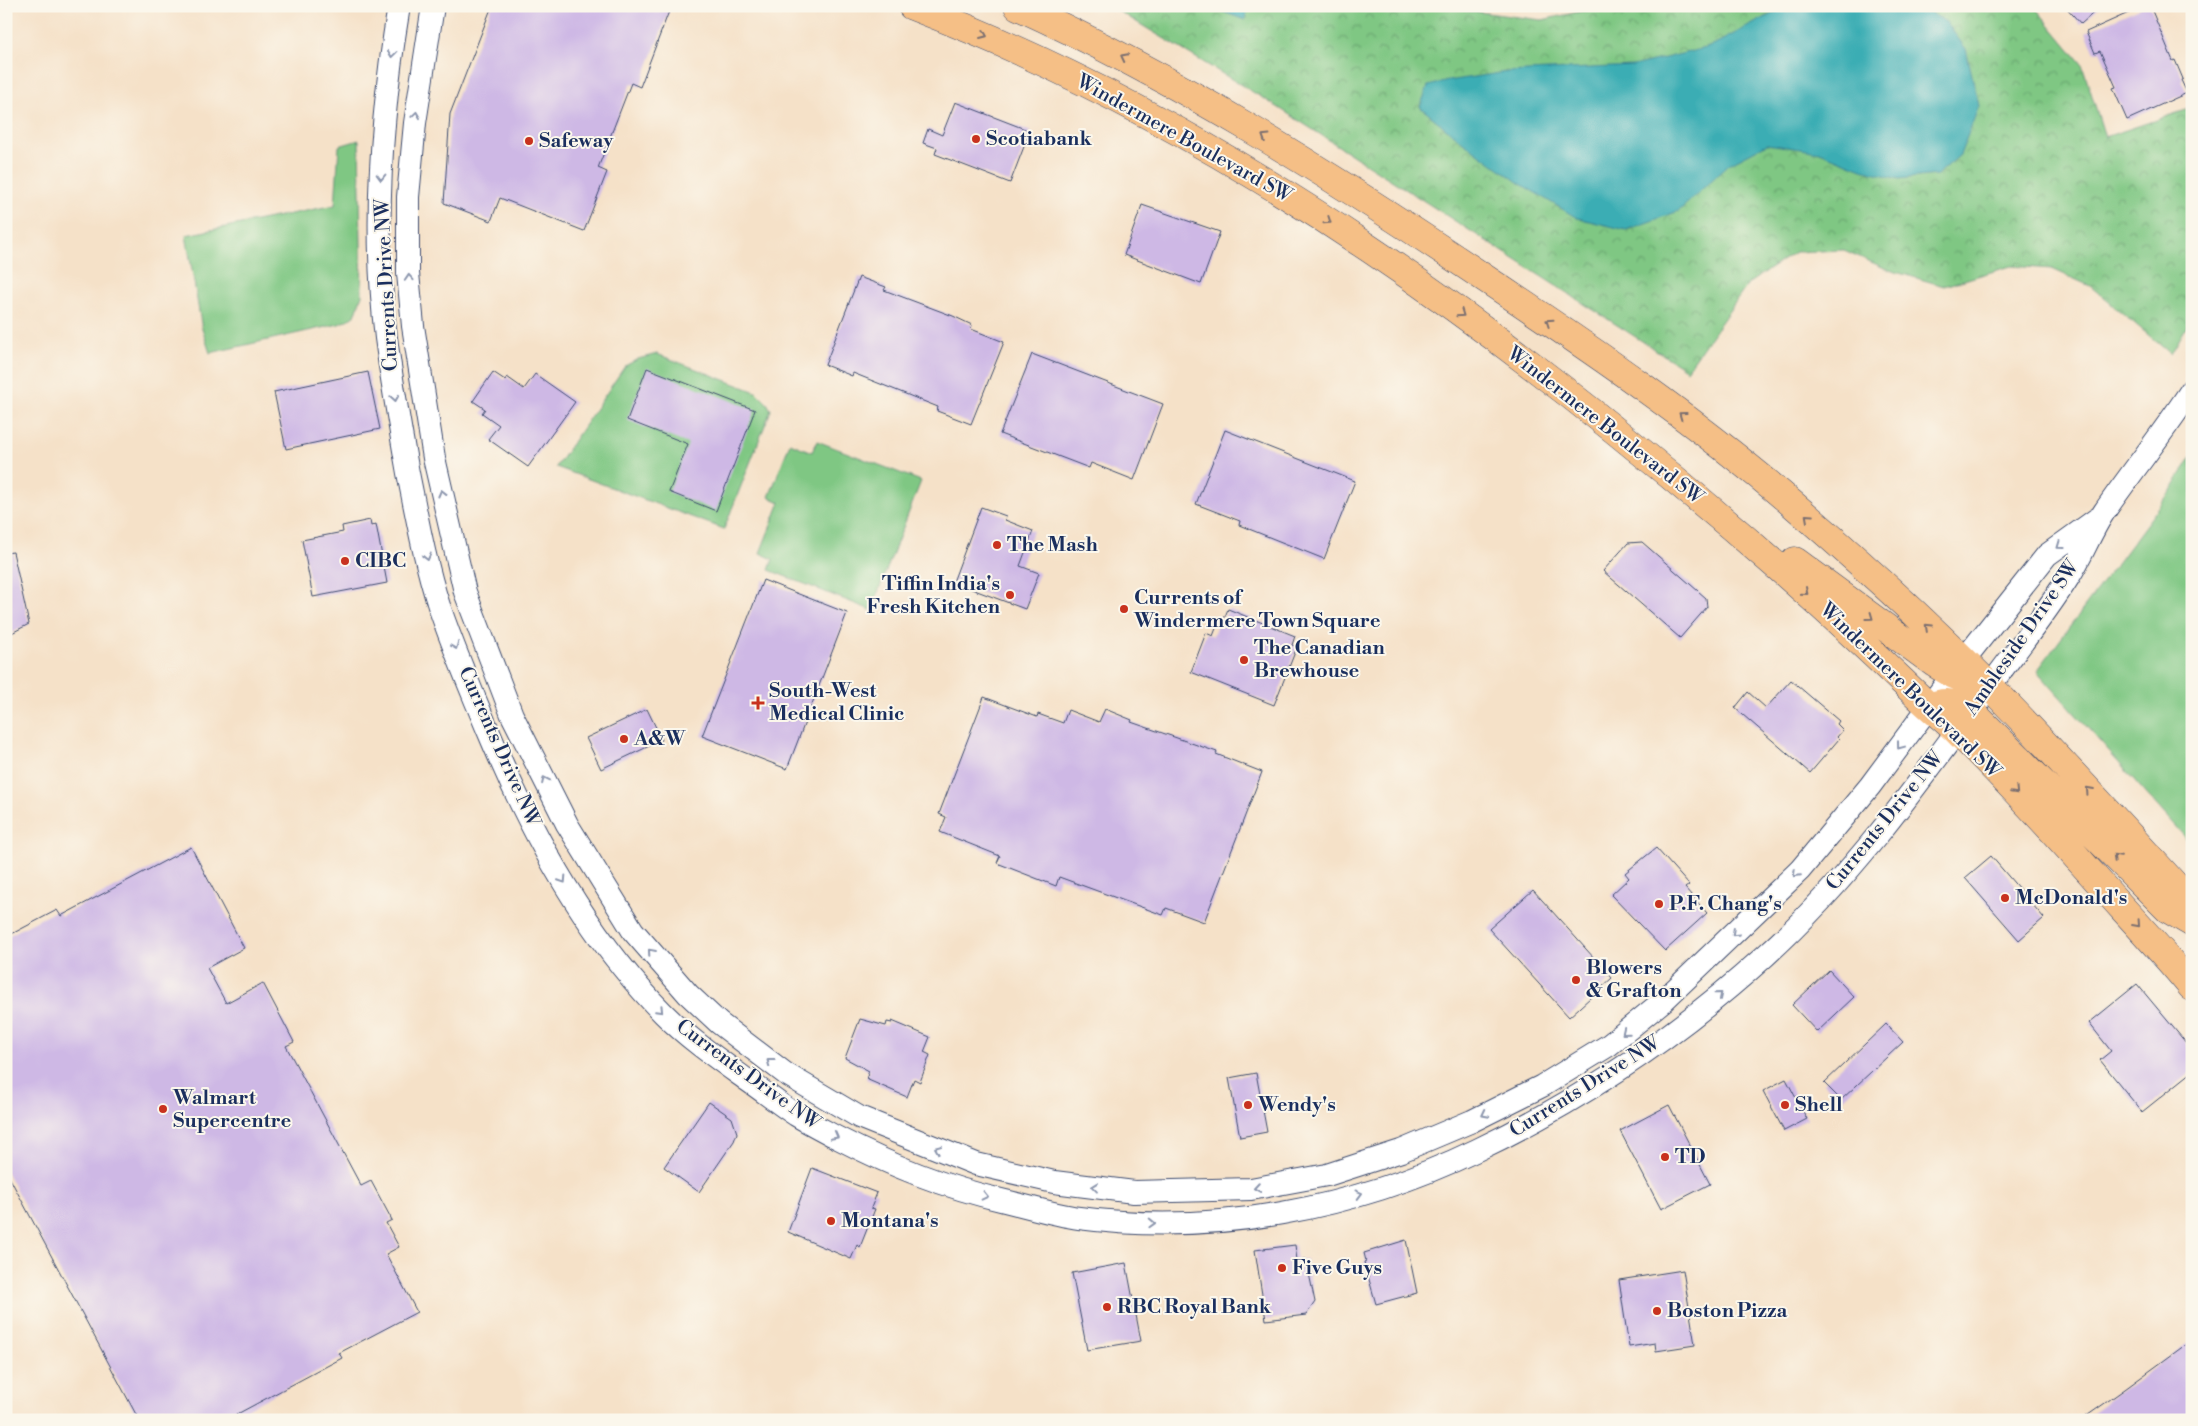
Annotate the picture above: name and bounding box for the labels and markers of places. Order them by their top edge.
place label: Scotiabank [986,127,1092,152]
place label: Safeway [539,129,614,154]
marker: Scotiabank [970,133,982,145]
marker: Safeway [523,135,535,147]
place label: The Mash [1007,533,1098,558]
marker: The Mash [991,539,1003,551]
place label: CIBC [355,549,406,574]
marker: CIBC [339,555,351,567]
place label: Tiffin India's Fresh Kitchen [867,572,1001,620]
place label: Currents of Windermere Town Square [1133,586,1381,634]
marker: Tiffin India's Fresh Kitchen [1004,589,1016,601]
marker: Currents of Windermere Town Square [1118,603,1130,615]
place label: The Canadian Brewhouse [1254,636,1385,684]
marker: The Canadian Brewhouse [1238,654,1250,666]
place label: South-West Medical Clinic [769,679,905,727]
marker: South-West Medical Clinic [751,696,765,710]
place label: A&W [633,727,686,752]
marker: A&W [618,733,630,745]
place label: McDonald's [2015,886,2127,911]
place label: P.F. Chang's [1669,892,1782,917]
marker: McDonald's [1999,892,2011,904]
marker: P.F. Chang's [1653,898,1665,910]
place label: Blowers & Grafton [1586,956,1682,1004]
marker: Blowers & Grafton [1570,974,1582,986]
place label: Walmart Supercentre [172,1086,291,1134]
place label: Wendy's [1257,1093,1336,1118]
place label: Shell [1795,1093,1843,1118]
marker: Wendy's [1242,1099,1254,1111]
marker: Shell [1779,1099,1791,1111]
marker: Walmart Supercentre [157,1103,169,1115]
place label: TD [1675,1145,1705,1170]
marker: TD [1659,1151,1671,1163]
place label: Montana's [841,1209,939,1234]
marker: Montana's [825,1215,837,1227]
place label: Five Guys [1292,1256,1382,1281]
marker: Five Guys [1276,1262,1288,1274]
place label: RBC Royal Bank [1117,1295,1272,1320]
place label: Boston Pizza [1667,1299,1788,1324]
marker: RBC Royal Bank [1101,1301,1113,1313]
marker: Boston Pizza [1651,1305,1663,1317]

